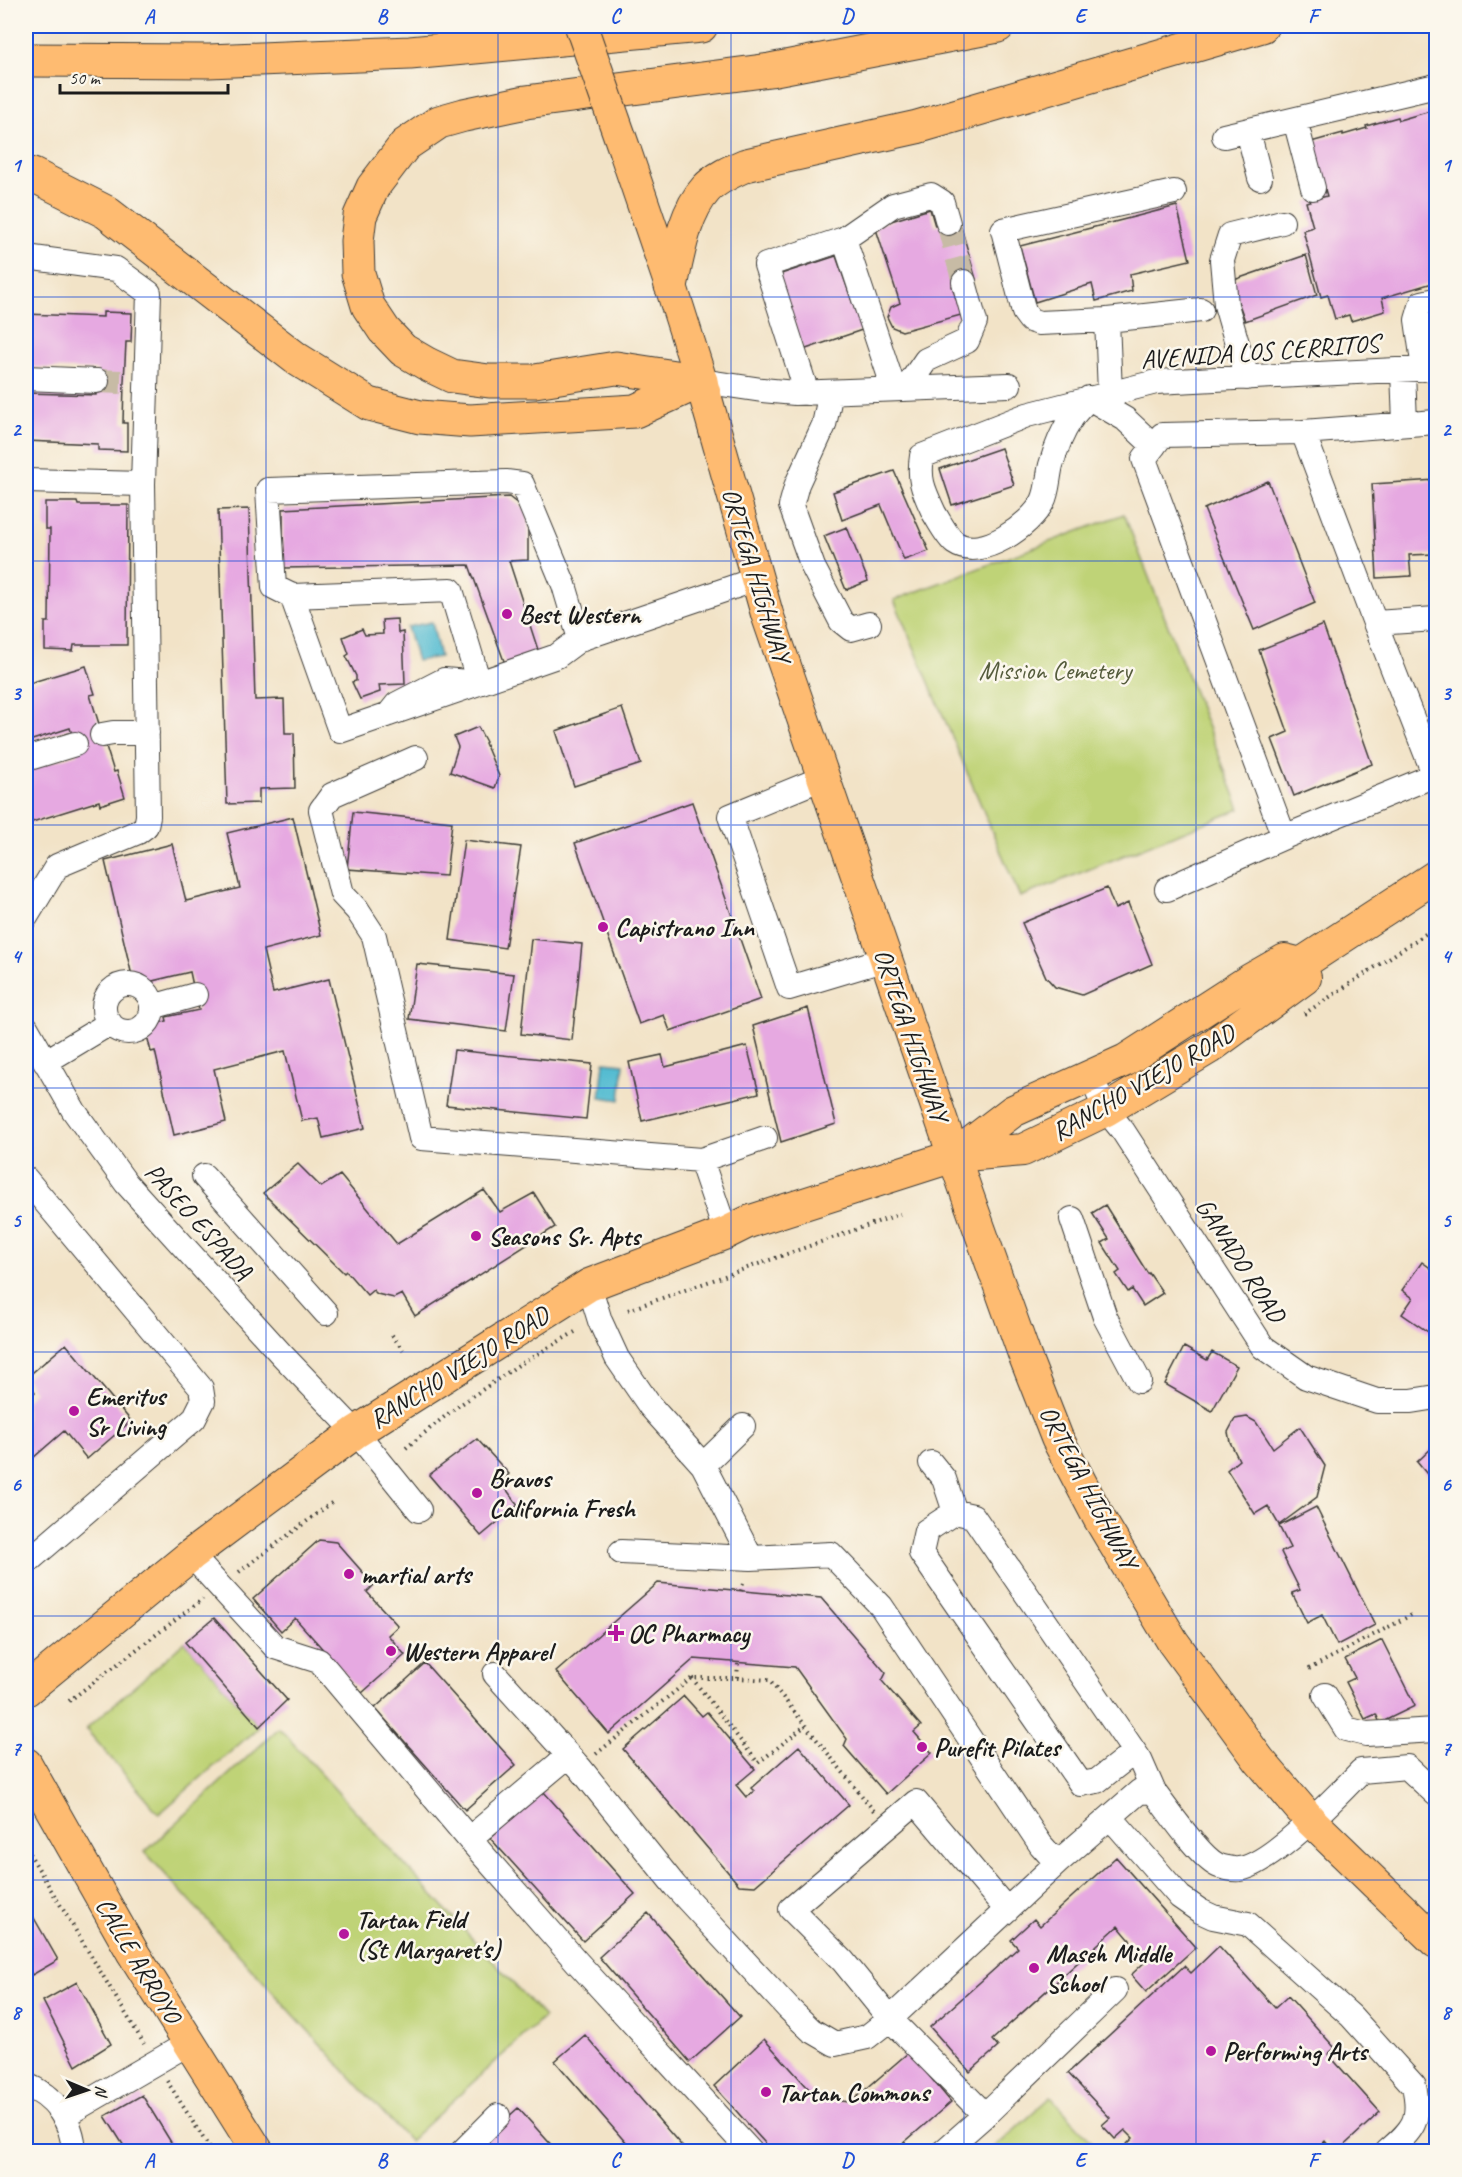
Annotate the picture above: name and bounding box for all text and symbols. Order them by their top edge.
text: A [144,4,156,29]
text: B [377,4,389,29]
text: C [610,4,622,29]
text: D [841,4,855,29]
text: E [1075,4,1089,29]
text: F [1308,4,1322,29]
scale bar [60,57,228,95]
text: 50 m [69,67,102,89]
text: 1 [12,153,23,178]
text: 1 [1442,153,1453,178]
street label: AVENIDA LOS CERRITOS [1140,326,1386,376]
text: 2 [12,417,23,442]
text: 2 [1442,417,1453,442]
street label: ORTEGA HIGHWAY [714,484,800,670]
place label: Best Western [519,598,642,631]
marker: Best Western [500,607,514,621]
park label: Mission Cemetery [979,654,1133,687]
text: 3 [12,681,23,706]
text: 3 [1442,681,1453,706]
place label: Capistrano Inn [615,911,755,944]
marker: Capistrano Inn [596,920,610,934]
text: 4 [12,944,24,969]
street label: ORTEGA HIGHWAY [867,944,958,1130]
text: 4 [1442,944,1454,969]
street label: RANCHO VIEJO ROAD [1046,1016,1242,1148]
street label: PASEO ESPADA [138,1156,260,1287]
street label: GANADO ROAD [1188,1192,1294,1330]
text: 5 [12,1208,23,1233]
text: 5 [1442,1208,1453,1233]
place label: Seasons Sr. Apts [488,1220,643,1253]
marker: Seasons Sr. Apts [469,1229,483,1243]
street label: RANCHO VIEJO ROAD [363,1298,557,1436]
place label: Emeritus Sr Living [86,1380,168,1443]
street label: ORTEGA HIGHWAY [1032,1400,1147,1578]
marker: Emeritus Sr Living [67,1404,81,1418]
place label: Bravos California Fresh [489,1462,637,1525]
text: 6 [11,1472,22,1497]
text: 6 [1441,1472,1452,1497]
marker: Bravos California Fresh [470,1486,484,1500]
place label: martial arts [361,1558,474,1591]
marker: martial arts [342,1567,356,1581]
place label: OC Pharmacy [628,1617,751,1650]
marker: OC Pharmacy [609,1626,623,1640]
place label: Western Apparel [403,1635,556,1668]
marker: Western Apparel [384,1644,398,1658]
place label: Purefit Pilates [934,1731,1063,1764]
text: 7 [12,1736,23,1761]
text: 7 [1442,1736,1453,1761]
marker: Purefit Pilates [915,1740,929,1754]
street label: CALLE ARROYO [88,1891,191,2032]
place label: Tartan Field (St Margaret's) [356,1903,503,1966]
marker: Tartan Field (St Margaret's) [337,1927,351,1941]
place label: Maseh Middle School [1046,1937,1173,2000]
marker: Maseh Middle School [1027,1961,1041,1975]
text: 8 [12,2000,24,2025]
text: 8 [1442,2000,1454,2025]
place label: Performing Arts [1223,2035,1370,2068]
marker: Performing Arts [1204,2044,1218,2058]
north arrow [57,2060,117,2120]
place label: Tartan Commons [778,2076,932,2109]
text: N [91,2085,111,2099]
marker: Tartan Commons [759,2085,773,2099]
text: A [144,2148,156,2173]
text: B [377,2148,389,2173]
text: C [610,2148,622,2173]
text: D [841,2148,855,2173]
text: E [1075,2148,1089,2173]
text: F [1308,2148,1322,2173]

